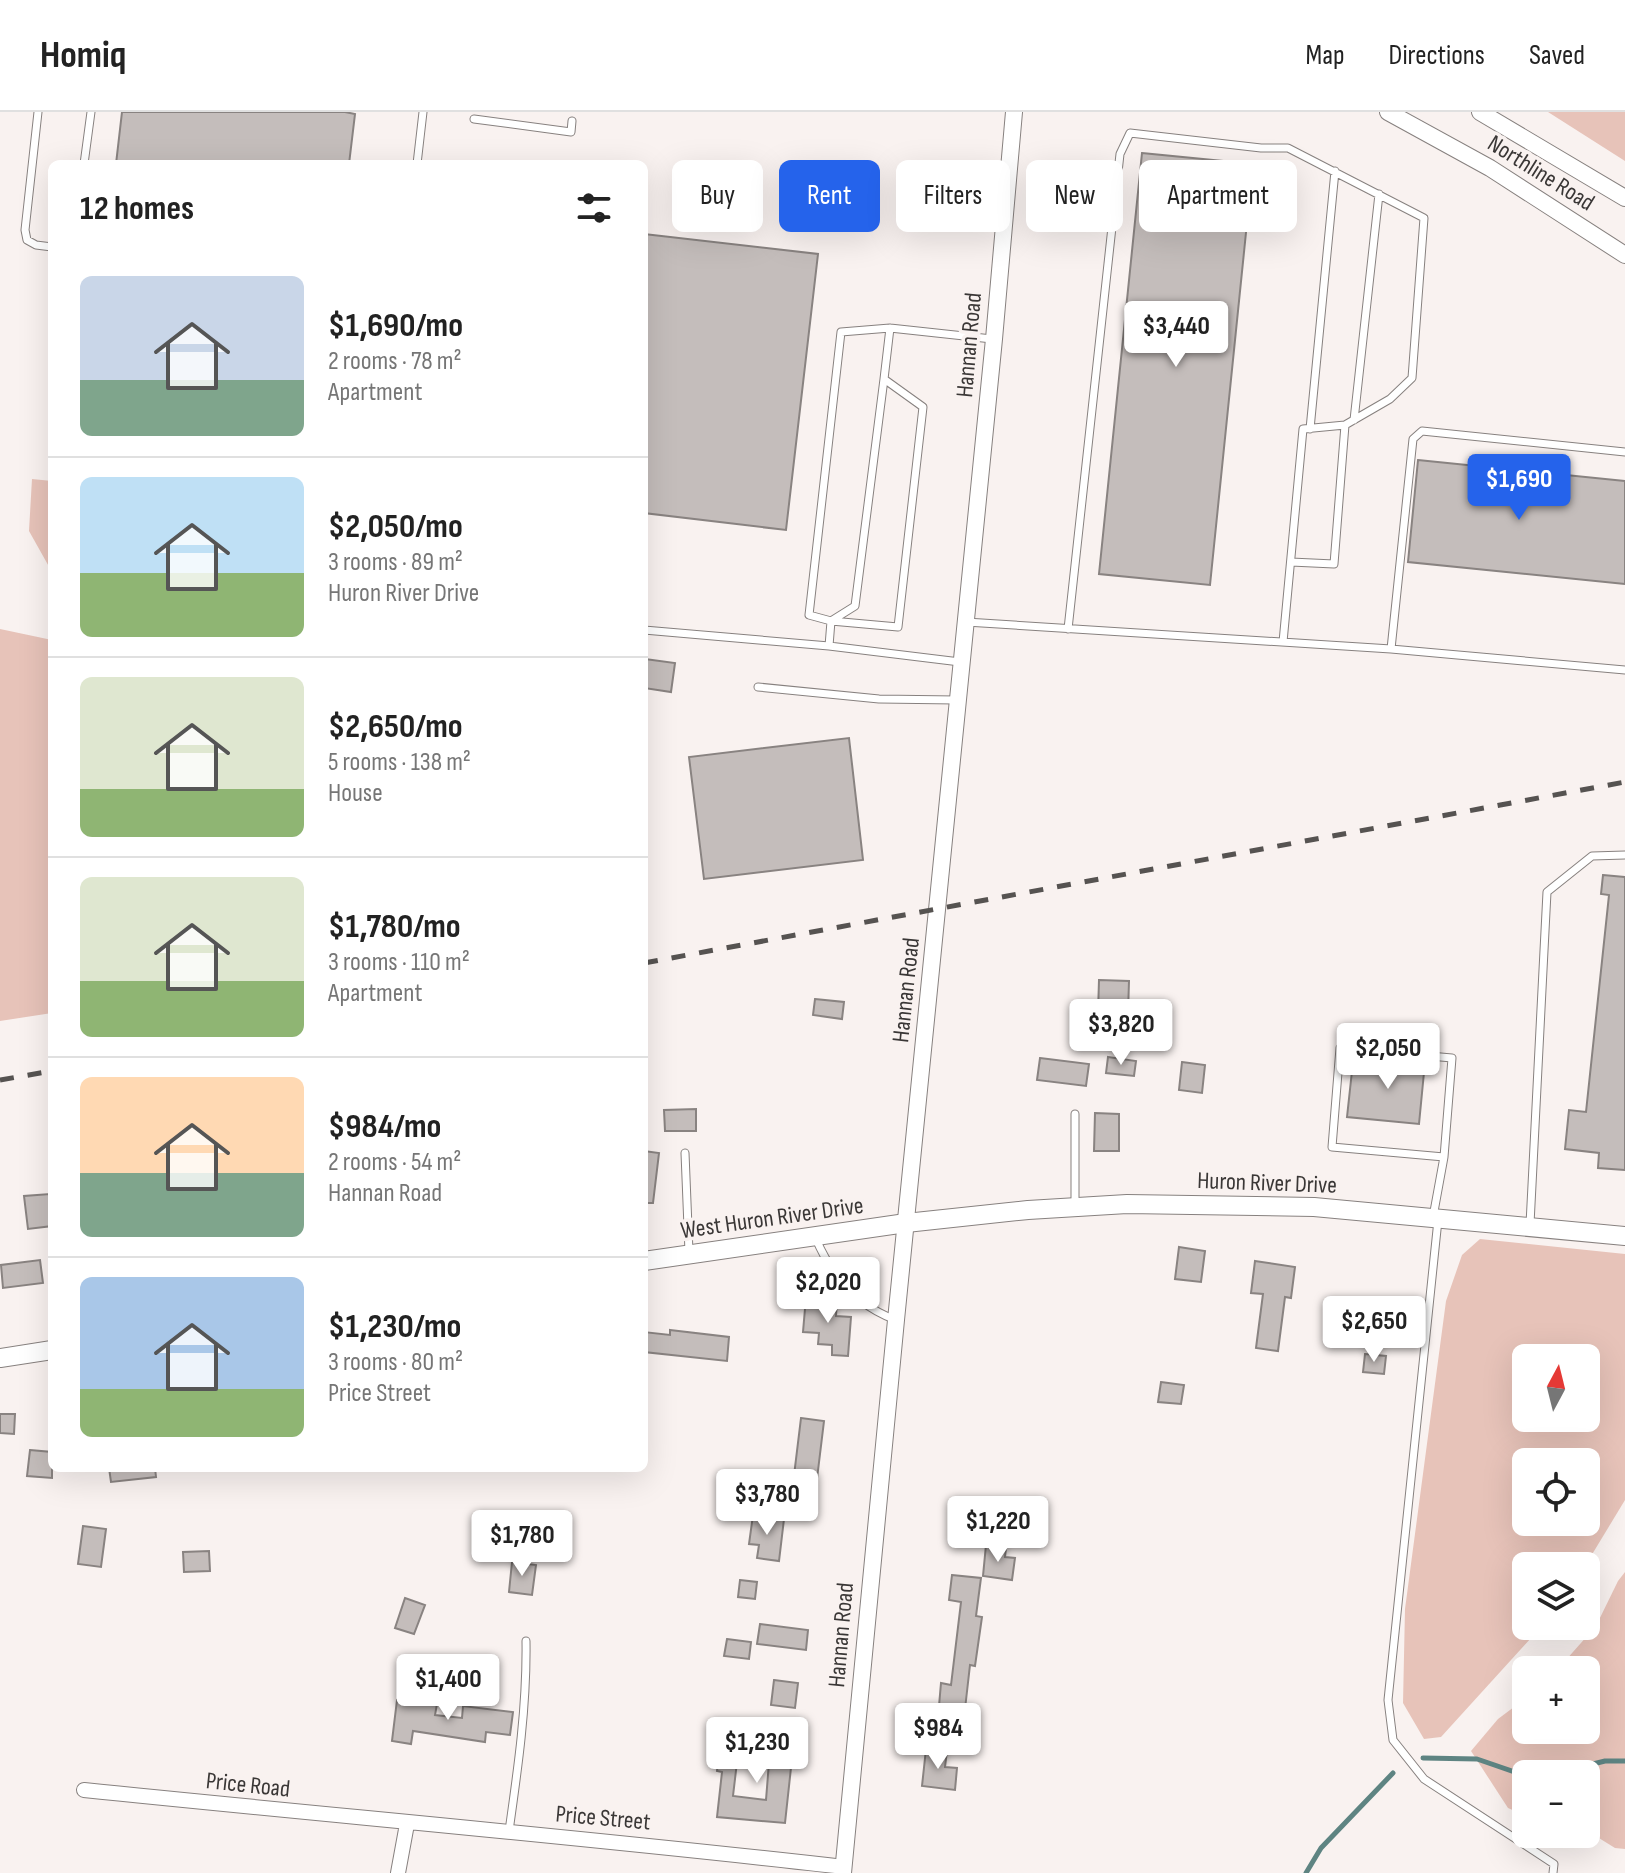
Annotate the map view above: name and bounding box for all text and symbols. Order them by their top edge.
text: Homiq [40,33,126,78]
text: Map [1306,39,1345,72]
text: Directions [1389,39,1485,72]
text: Saved [1529,39,1585,72]
street label: Northline Road [1482,129,1600,217]
chip: Buy [672,160,763,232]
chip: Rent [779,160,880,232]
chip: Filters [896,160,1010,232]
chip: New [1026,160,1123,232]
chip: Apartment [1139,160,1297,232]
icon: filters [572,186,616,230]
text: 12 homes [80,188,194,229]
street label: Hannan Road [950,291,988,399]
pin: $3,440 [1111,301,1241,369]
text: $1,690/mo [328,305,463,346]
icon: home [144,308,240,404]
text: $3,440 [1142,311,1210,342]
text: 2 rooms · 78 m² [328,346,462,377]
text: Apartment [328,377,422,408]
pin: $1,690 [1454,454,1584,522]
text: $1,690 [1486,464,1552,495]
text: $2,050/mo [328,506,463,547]
icon: home [144,509,240,605]
text: 3 rooms · 89 m² [328,547,463,578]
text: Huron River Drive [328,578,479,609]
text: $2,650/mo [328,706,463,747]
icon: home [144,709,240,805]
text: 5 rooms · 138 m² [328,747,471,778]
text: House [328,778,383,809]
text: $1,780/mo [328,906,461,947]
icon: home [144,909,240,1005]
street label: Hannan Road [886,936,926,1044]
text: 3 rooms · 110 m² [328,947,470,978]
text: Apartment [328,978,422,1009]
pin: $3,820 [1056,999,1186,1067]
text: $3,820 [1087,1009,1155,1040]
pin: $2,050 [1323,1023,1453,1091]
text: $2,050 [1355,1033,1421,1064]
text: $984/mo [328,1106,441,1147]
icon: home [144,1109,240,1205]
text: 2 rooms · 54 m² [328,1147,461,1178]
street label: Huron River Drive [1197,1166,1337,1200]
text: Hannan Road [328,1178,442,1209]
street label: West Huron River Drive [679,1191,865,1245]
pin: $2,020 [763,1257,893,1325]
text: $2,020 [795,1267,861,1298]
pin: $2,650 [1309,1296,1439,1364]
text: $1,230/mo [328,1306,461,1347]
text: $2,650 [1341,1306,1407,1337]
icon: home [144,1309,240,1405]
north arrow [1512,1344,1600,1432]
map controls [1512,1344,1600,1848]
text: 3 rooms · 80 m² [328,1347,463,1378]
text: Price Street [328,1378,431,1409]
button: locate [1512,1448,1600,1536]
pin: $3,780 [702,1469,832,1537]
text: $3,780 [734,1479,800,1510]
pin: $1,220 [933,1496,1063,1564]
text: $1,220 [965,1506,1031,1537]
pin: $1,780 [457,1510,587,1578]
text: $1,780 [489,1520,555,1551]
button: layers [1512,1552,1600,1640]
street label: Hannan Road [822,1581,860,1689]
pin: $1,400 [383,1654,513,1722]
button: + [1512,1656,1600,1744]
text: $1,400 [414,1664,482,1695]
pin: $984 [891,1703,985,1771]
text: $984 [913,1713,963,1744]
pin: $1,230 [692,1717,822,1785]
text: $1,230 [724,1727,790,1758]
button: − [1512,1760,1600,1848]
street label: Price Road [204,1766,292,1804]
street label: Price Street [554,1799,652,1837]

